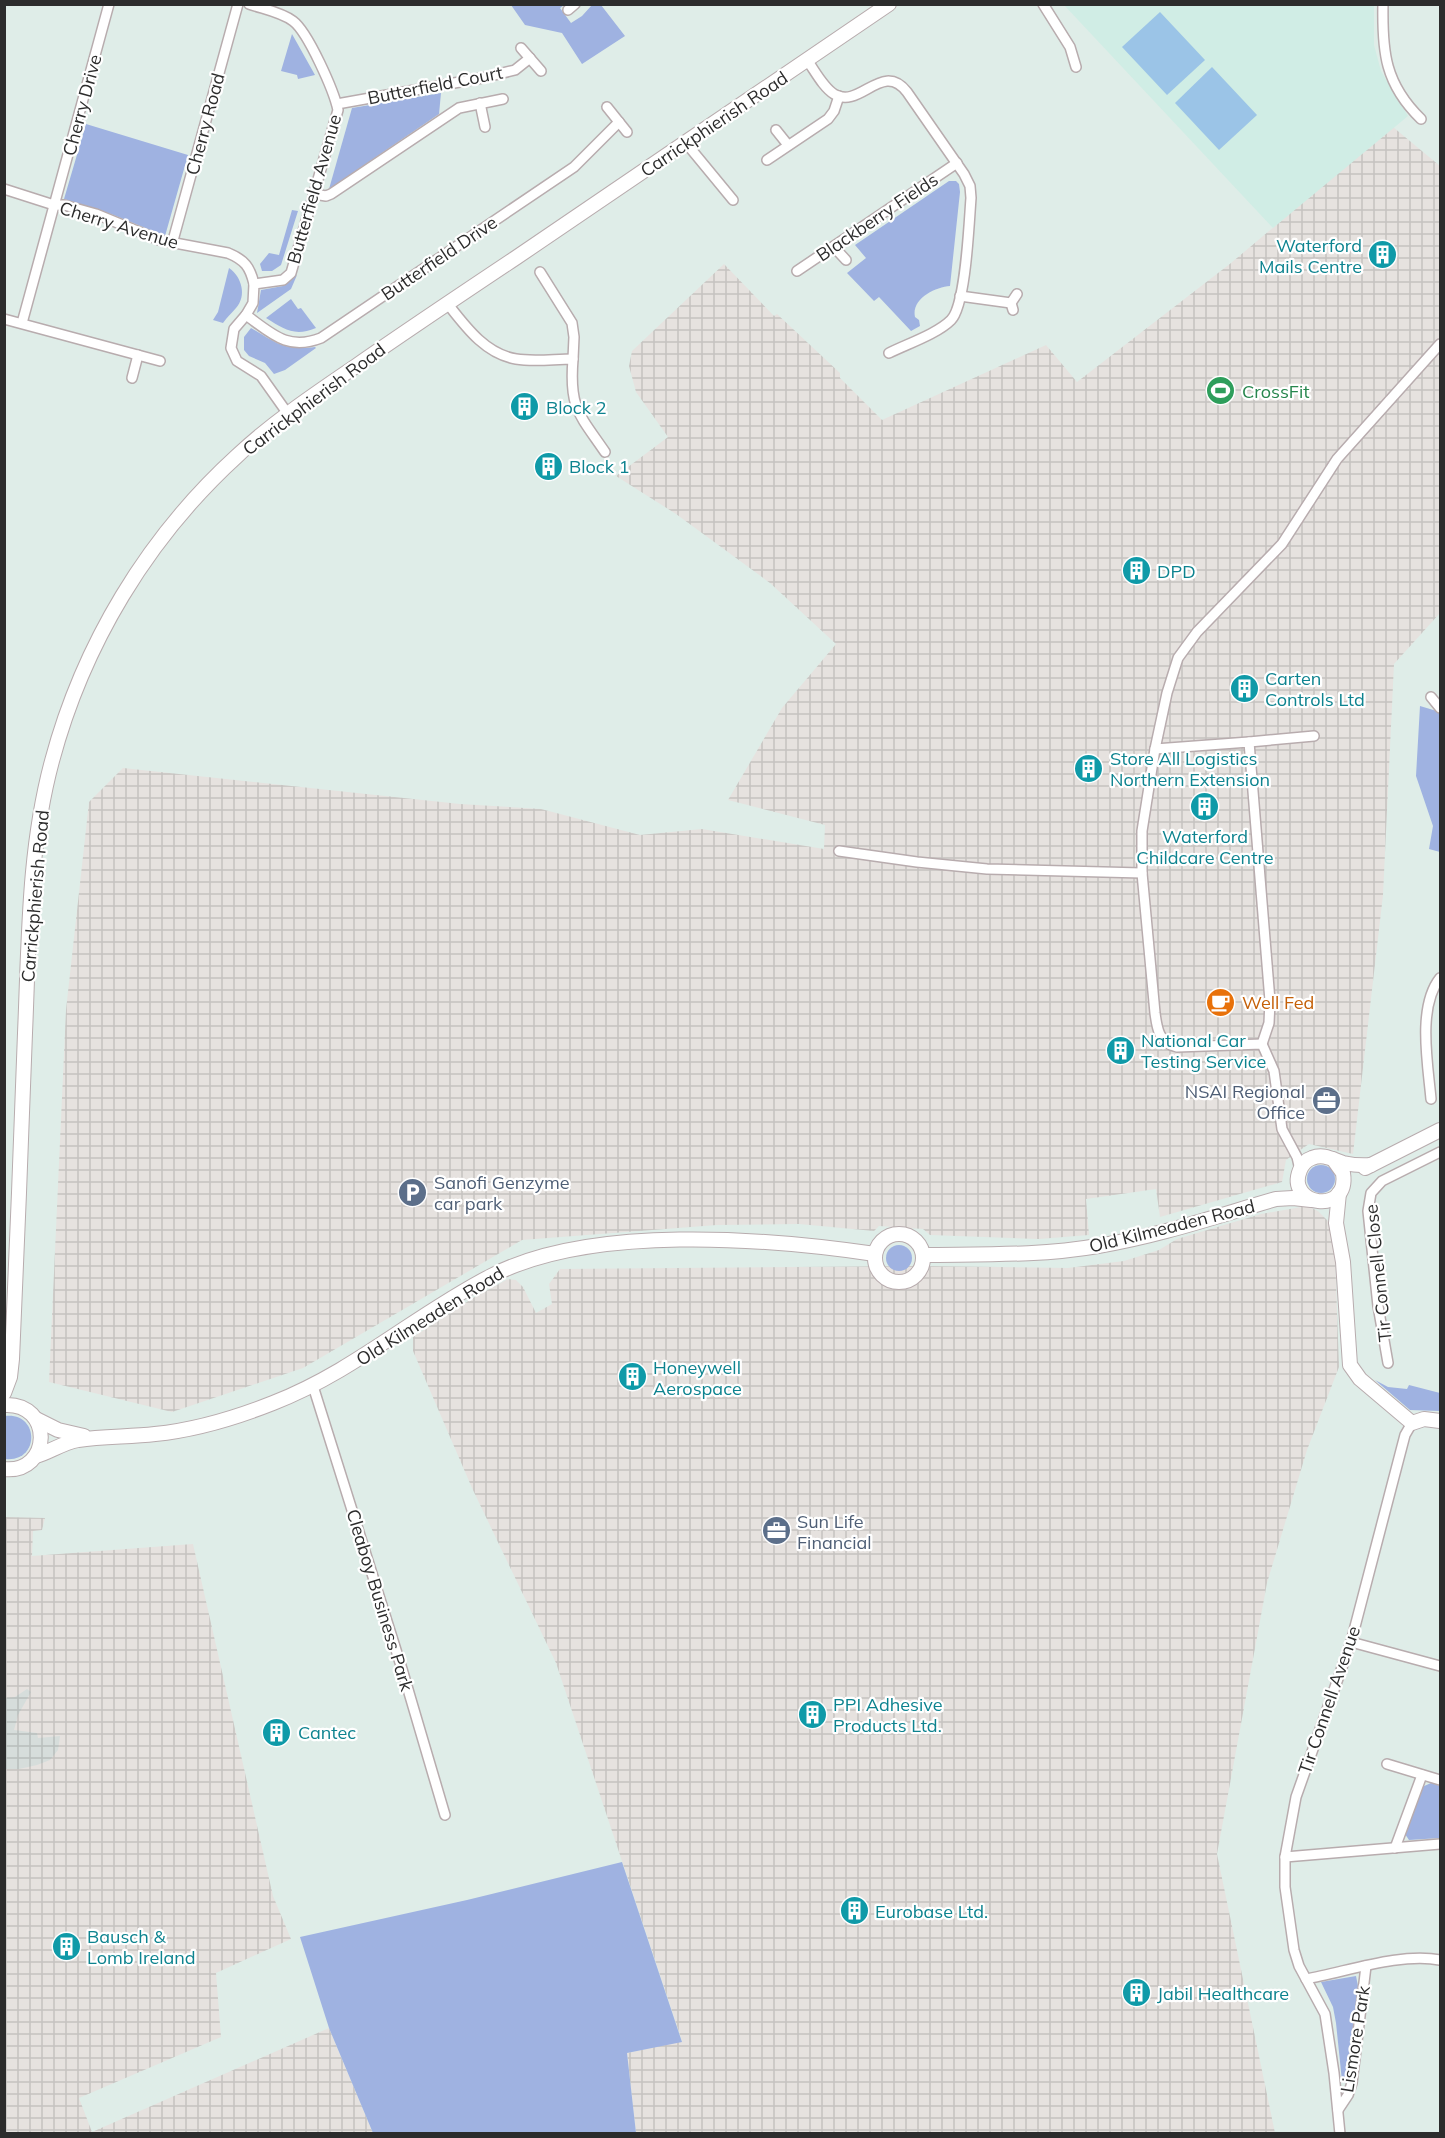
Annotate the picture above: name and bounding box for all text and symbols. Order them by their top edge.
street label: Cherry Drive [57,52,107,158]
street label: Butterfield Court [365,61,505,109]
street label: Carrickphierish Road [636,66,792,182]
street label: Cherry Road [180,70,230,178]
street label: Butterfield Avenue [282,112,346,266]
street label: Blackberry Fields [812,168,942,266]
street label: Cherry Avenue [57,196,181,254]
street label: Butterfield Drive [377,211,501,305]
place label: Waterford Mails Centre [1259,234,1362,278]
building icon: Waterford Mails Centre [1367,239,1399,271]
street label: Carrickphierish Road [238,338,390,460]
sports icon: CrossFit [1205,375,1237,407]
place label: CrossFit [1242,380,1310,403]
building icon: Block 2 [509,391,541,423]
place label: Block 2 [546,396,606,419]
building icon: Block 1 [532,450,564,482]
place label: Block 1 [569,455,629,478]
building icon: DPD [1120,555,1152,587]
place label: DPD [1157,560,1196,583]
place label: Carten Controls Ltd [1265,667,1365,711]
building icon: Carten Controls Ltd [1228,672,1260,704]
place label: Store All Logistics Northern Extension [1110,747,1270,791]
building icon: Store All Logistics Northern Extension [1073,752,1105,784]
building icon: Waterford Childcare Centre [1189,791,1221,823]
street label: Carrickphierish Road [16,809,54,983]
place label: Waterford Childcare Centre [1136,825,1274,869]
cafe icon: Well Fed [1205,986,1237,1018]
place label: Well Fed [1242,991,1314,1014]
place label: National Car Testing Service [1141,1029,1266,1073]
building icon: National Car Testing Service [1104,1034,1136,1066]
place label: NSAI Regional Office [1185,1080,1305,1124]
office icon: NSAI Regional Office [1310,1085,1342,1117]
place label: Sanofi Genzyme car park [434,1171,570,1215]
parking icon: Sanofi Genzyme car park [397,1176,429,1208]
street label: Old Kilmeaden Road [1087,1194,1257,1258]
street label: Tir Connell Close [1359,1203,1397,1343]
street label: Old Kilmeaden Road [352,1261,508,1371]
place label: Honeywell Aerospace [653,1356,742,1400]
building icon: Honeywell Aerospace [616,1361,648,1393]
street label: Cleaboy Business Park [341,1506,419,1694]
place label: Sun Life Financial [797,1510,872,1554]
office icon: Sun Life Financial [760,1515,792,1547]
street label: Tir Connell Avenue [1293,1623,1365,1777]
place label: PPI Adhesive Products Ltd. [833,1693,943,1737]
building icon: PPI Adhesive Products Ltd. [796,1698,828,1730]
building icon: Cantec [261,1716,293,1748]
place label: Cantec [298,1721,356,1744]
building icon: Eurobase Ltd. [838,1895,870,1927]
place label: Eurobase Ltd. [875,1900,988,1923]
place label: Bausch & Lomb Ireland [87,1925,196,1969]
building icon: Bausch & Lomb Ireland [50,1930,82,1962]
building icon: Jabil Healthcare [1120,1977,1152,2009]
place label: Jabil Healthcare [1157,1982,1289,2005]
street label: Lismore Park [1335,1983,1375,2094]

